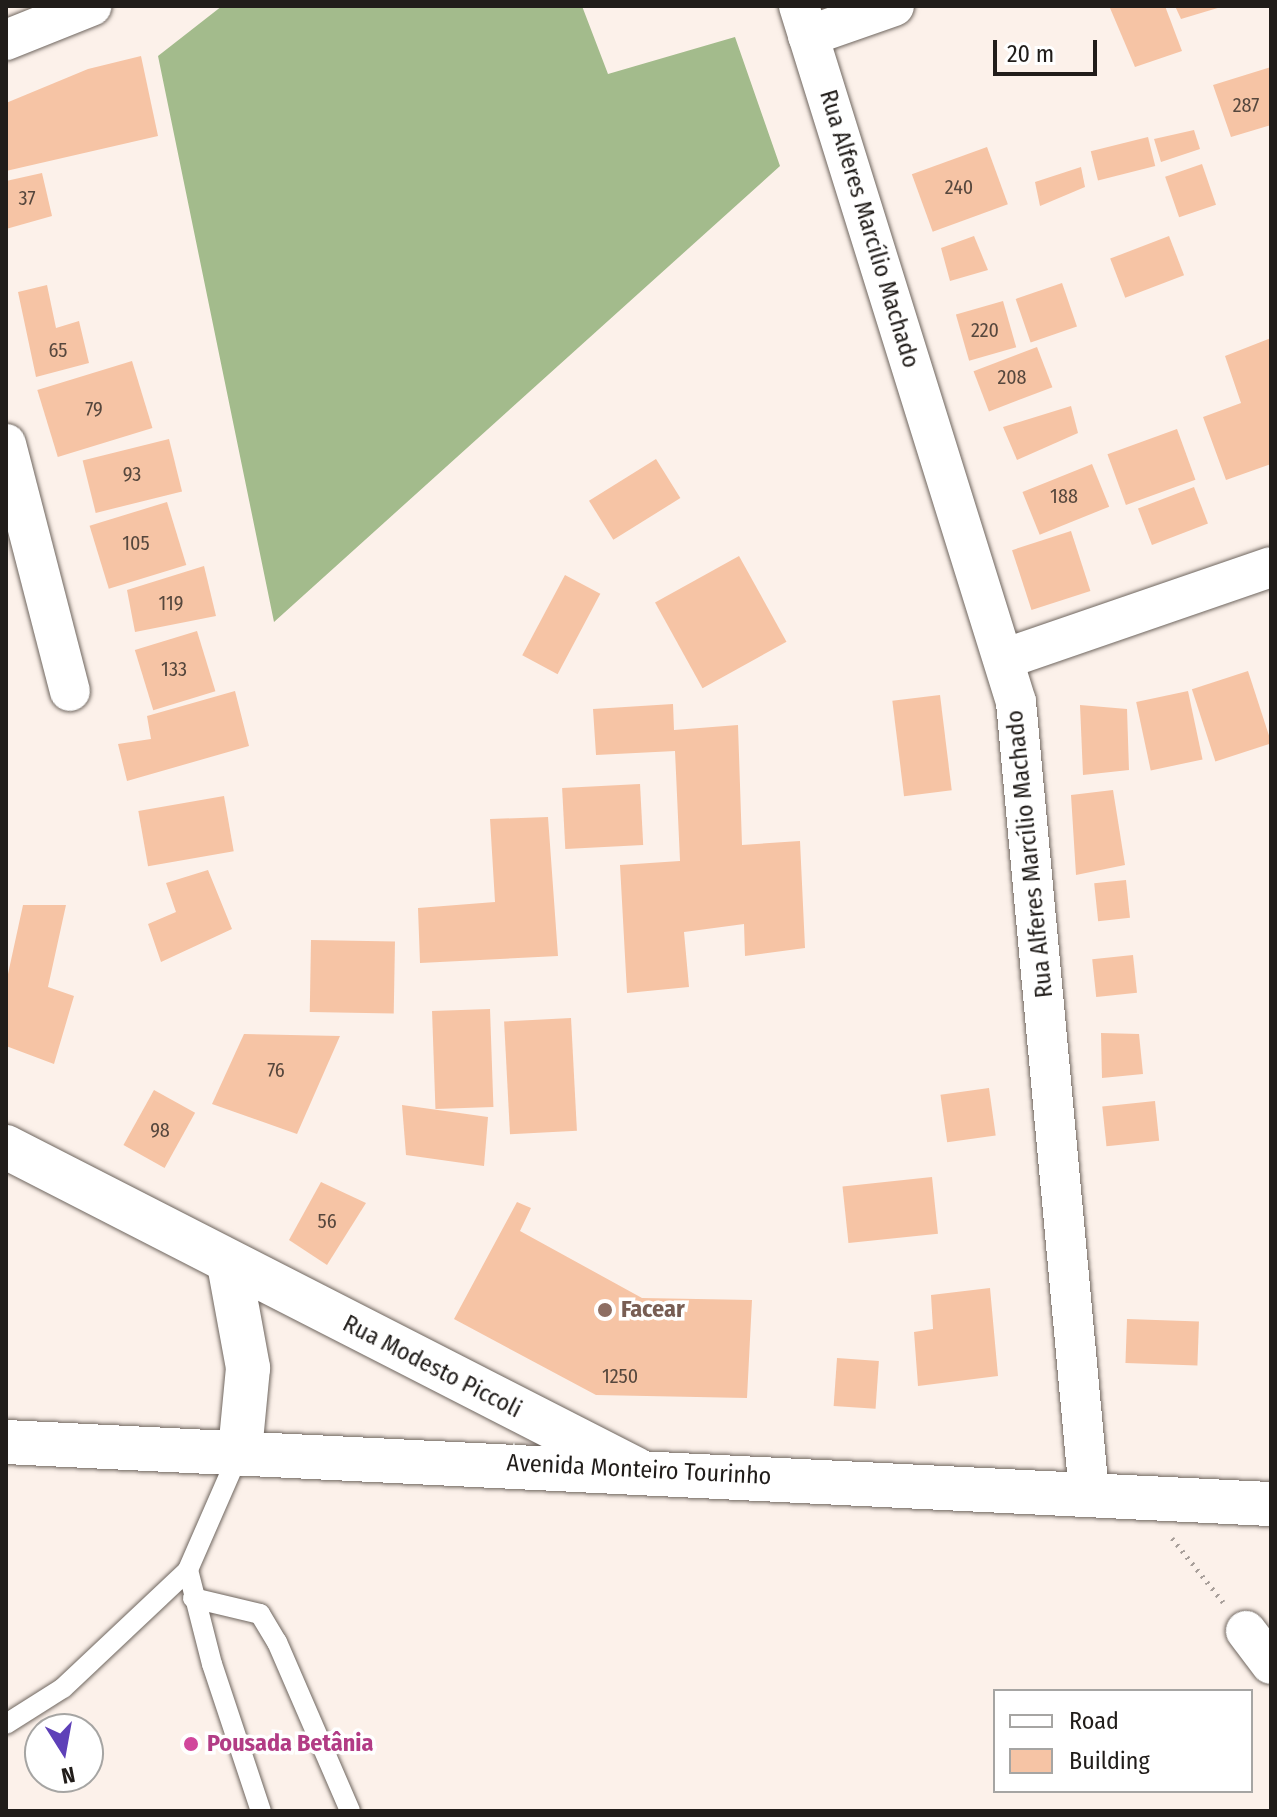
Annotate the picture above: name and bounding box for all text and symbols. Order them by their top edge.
scale bar [997,24,1101,74]
text: 20 m [1007,40,1054,68]
street label: Rua Alferes Marcílio Machado [813,87,925,371]
house number: 287 [1233,93,1259,117]
house number: 240 [945,175,973,199]
house number: 37 [18,186,36,210]
house number: 220 [971,318,999,342]
house number: 65 [49,338,67,362]
house number: 208 [997,365,1027,389]
house number: 79 [85,397,103,421]
house number: 93 [123,462,141,486]
house number: 188 [1050,484,1078,508]
house number: 105 [122,531,150,555]
house number: 119 [158,591,184,615]
house number: 133 [161,657,187,681]
street label: Rua Alferes Marcílio Machado [1001,709,1059,999]
house number: 76 [267,1058,285,1082]
house number: 98 [150,1118,170,1142]
house number: 56 [317,1209,337,1233]
place label: Facear [621,1296,685,1324]
marker: Facear [596,1301,614,1319]
street label: Rua Modesto Piccoli [338,1310,526,1424]
house number: 1250 [602,1364,638,1388]
street label: Avenida Monteiro Tourinho [506,1449,772,1491]
legend [993,1689,1253,1793]
text: Road [1069,1707,1119,1735]
north arrow [24,1713,104,1793]
place label: Pousada Betânia [207,1730,373,1758]
marker: Pousada Betânia [182,1735,200,1753]
text: Building [1069,1747,1150,1775]
text: N [59,1761,77,1790]

